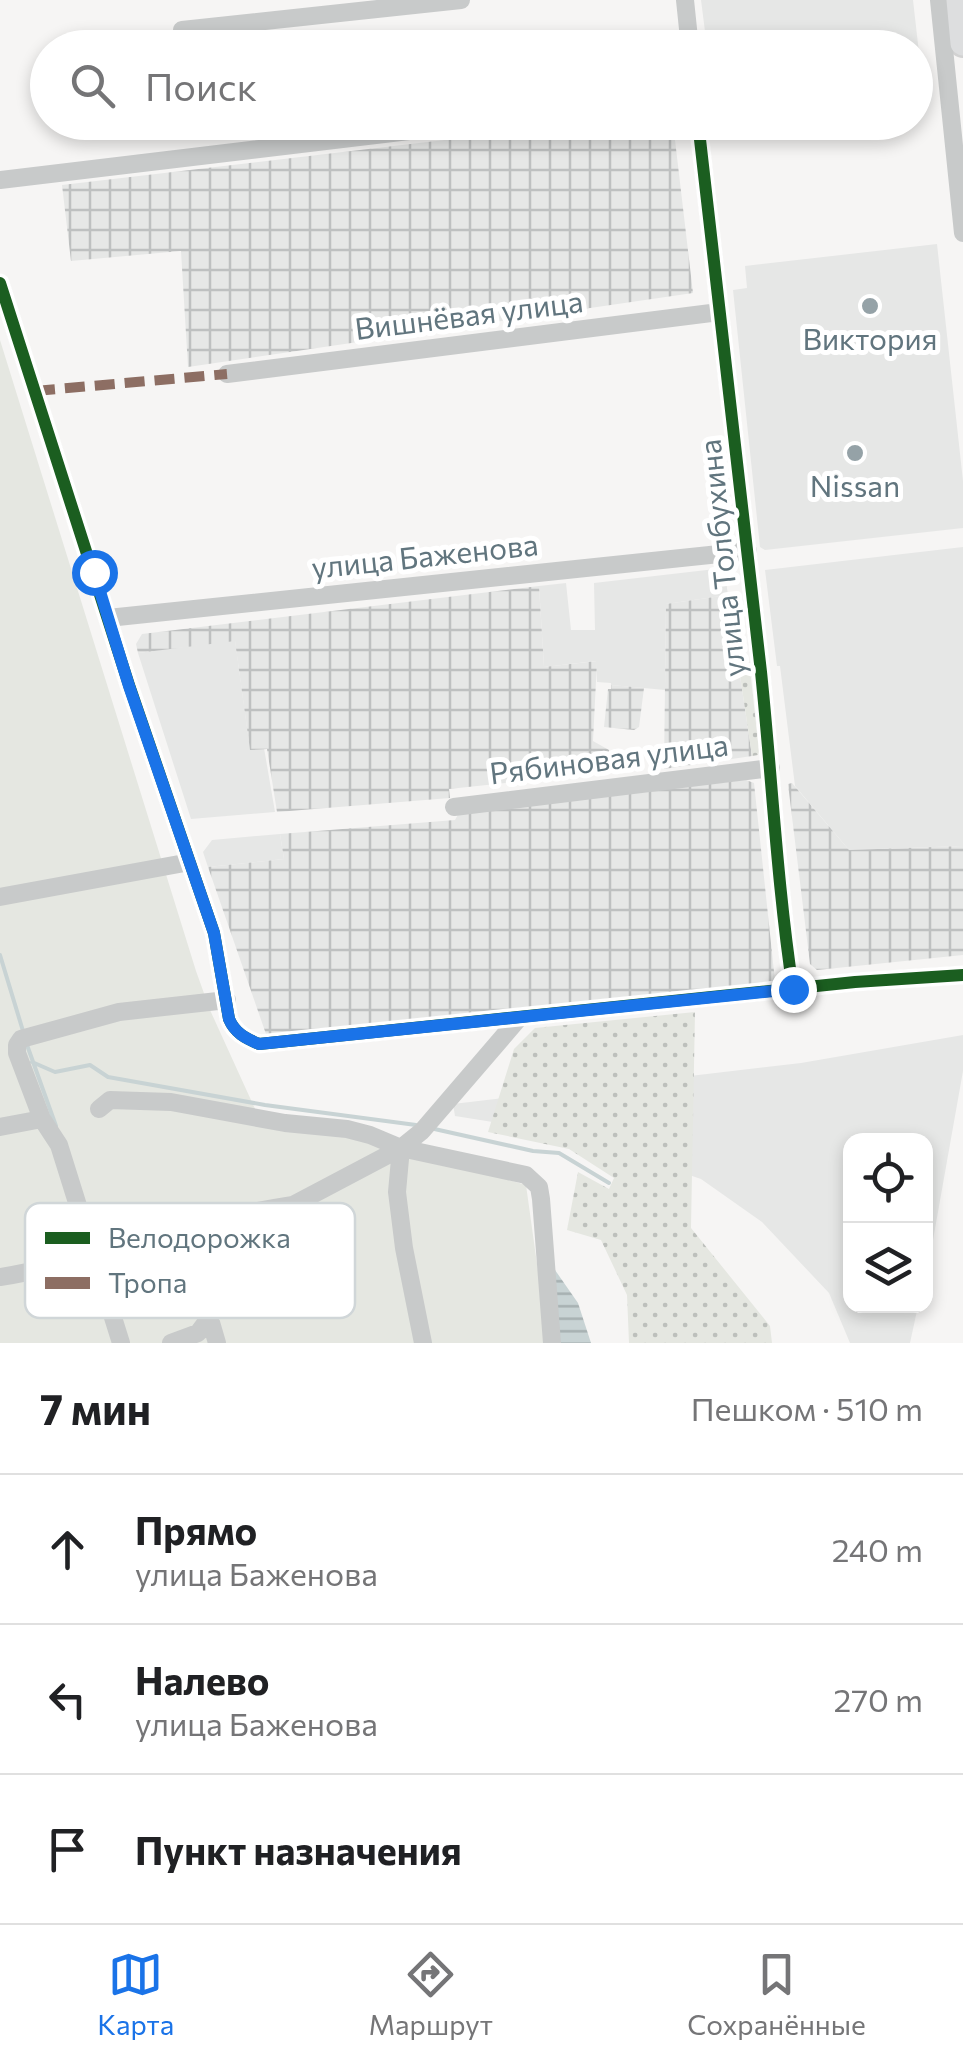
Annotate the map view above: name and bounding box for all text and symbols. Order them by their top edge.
search box [30,30,933,140]
icon: search [65,58,120,113]
text: Поиск [145,62,257,109]
street label: Вишнёвая улица [353,281,585,346]
marker: Виктория [859,295,881,317]
place label: Виктория [803,319,937,356]
street label: улица Толбухина [690,438,751,679]
marker: Nissan [844,442,866,464]
place label: Nissan [810,466,900,503]
street label: улица Баженова [310,524,540,585]
route start [72,550,118,596]
street label: Рябиновая улица [487,725,730,791]
route end [771,967,817,1013]
map controls [843,1133,933,1313]
button: locate [843,1133,933,1223]
legend [25,1203,355,1318]
text: Велодорожка [108,1220,291,1254]
button: layers [843,1223,933,1313]
text: Тропа [108,1265,187,1299]
text: 7 мин [40,1382,151,1434]
text: Пешком · 510 m [691,1388,923,1428]
text: Прямо [135,1506,257,1553]
icon: ahead [40,1522,95,1577]
text: 240 m [832,1529,923,1569]
text: улица Баженова [135,1553,378,1593]
text: Налево [135,1656,269,1703]
icon: left [40,1672,95,1727]
text: 270 m [834,1679,923,1719]
text: улица Баженова [135,1703,378,1743]
icon: arrive [40,1822,95,1877]
text: Пункт назначения [135,1826,462,1873]
tab: Карта [97,1947,174,2041]
tab: Маршрут [369,1947,493,2041]
tab: Сохранённые [687,1947,866,2041]

